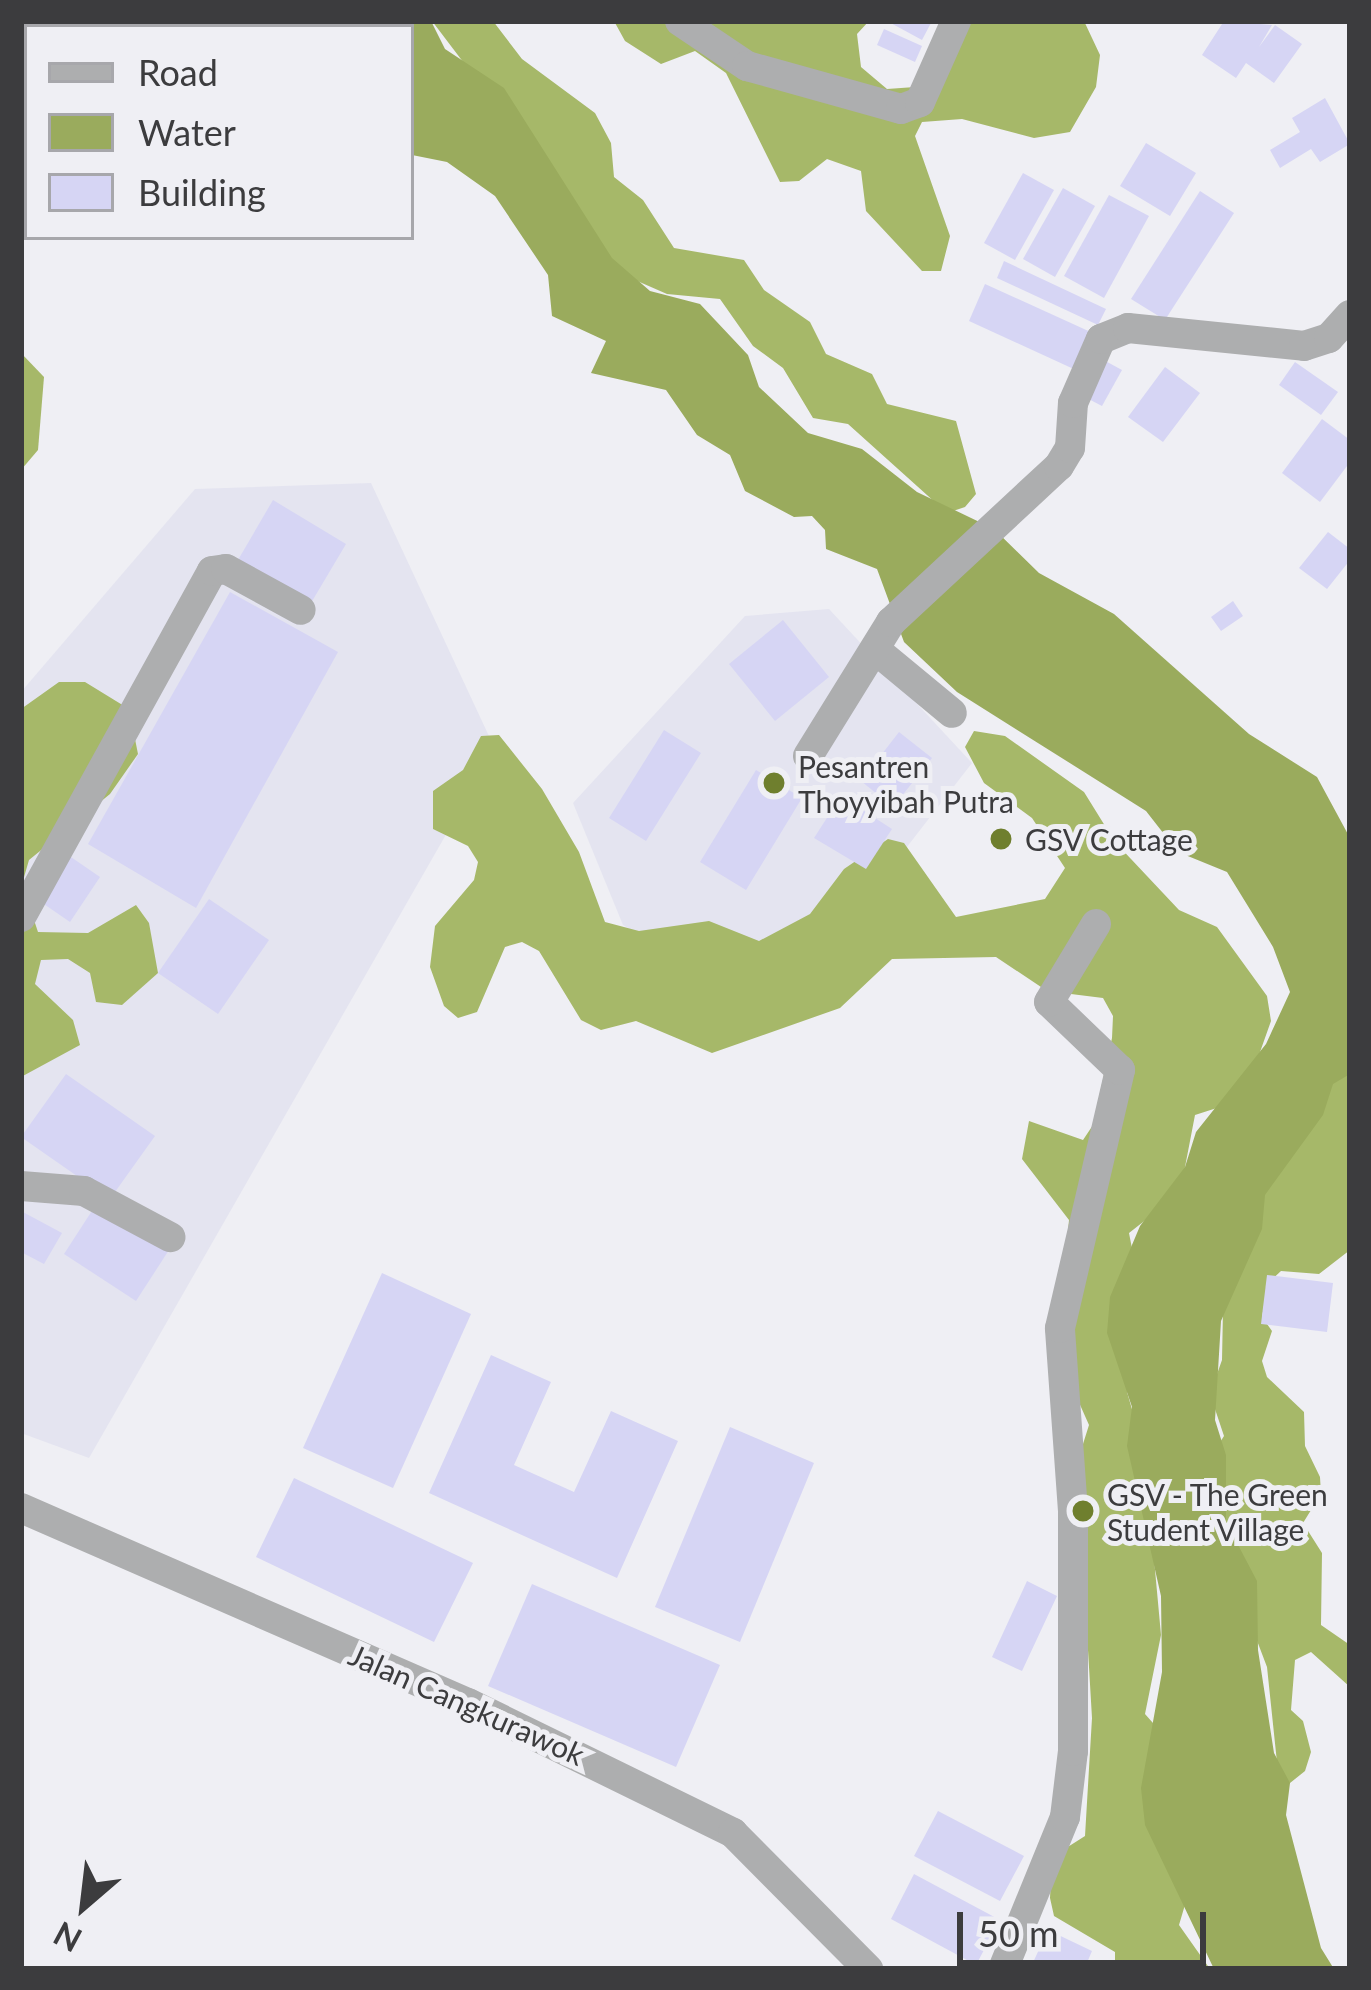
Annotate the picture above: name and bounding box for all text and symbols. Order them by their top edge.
legend [24,24,414,240]
text: Road [138,50,218,94]
text: Water [138,110,236,154]
text: Building [138,170,266,214]
place label: Pesantren Thoyyibah Putra [798,748,1014,819]
marker: Pesantren Thoyyibah Putra [761,770,787,796]
place label: GSV Cottage [1025,821,1194,857]
marker: GSV Cottage [988,826,1014,852]
place label: GSV - The Green Student Village [1107,1476,1330,1546]
marker: GSV - The Green Student Village [1070,1498,1096,1524]
street label: Jalan Cangkurawok [344,1636,590,1772]
north arrow [24,1846,144,1966]
scale bar [963,1888,1212,1962]
text: 50 m [978,1911,1059,1955]
text: N [46,1914,88,1961]

